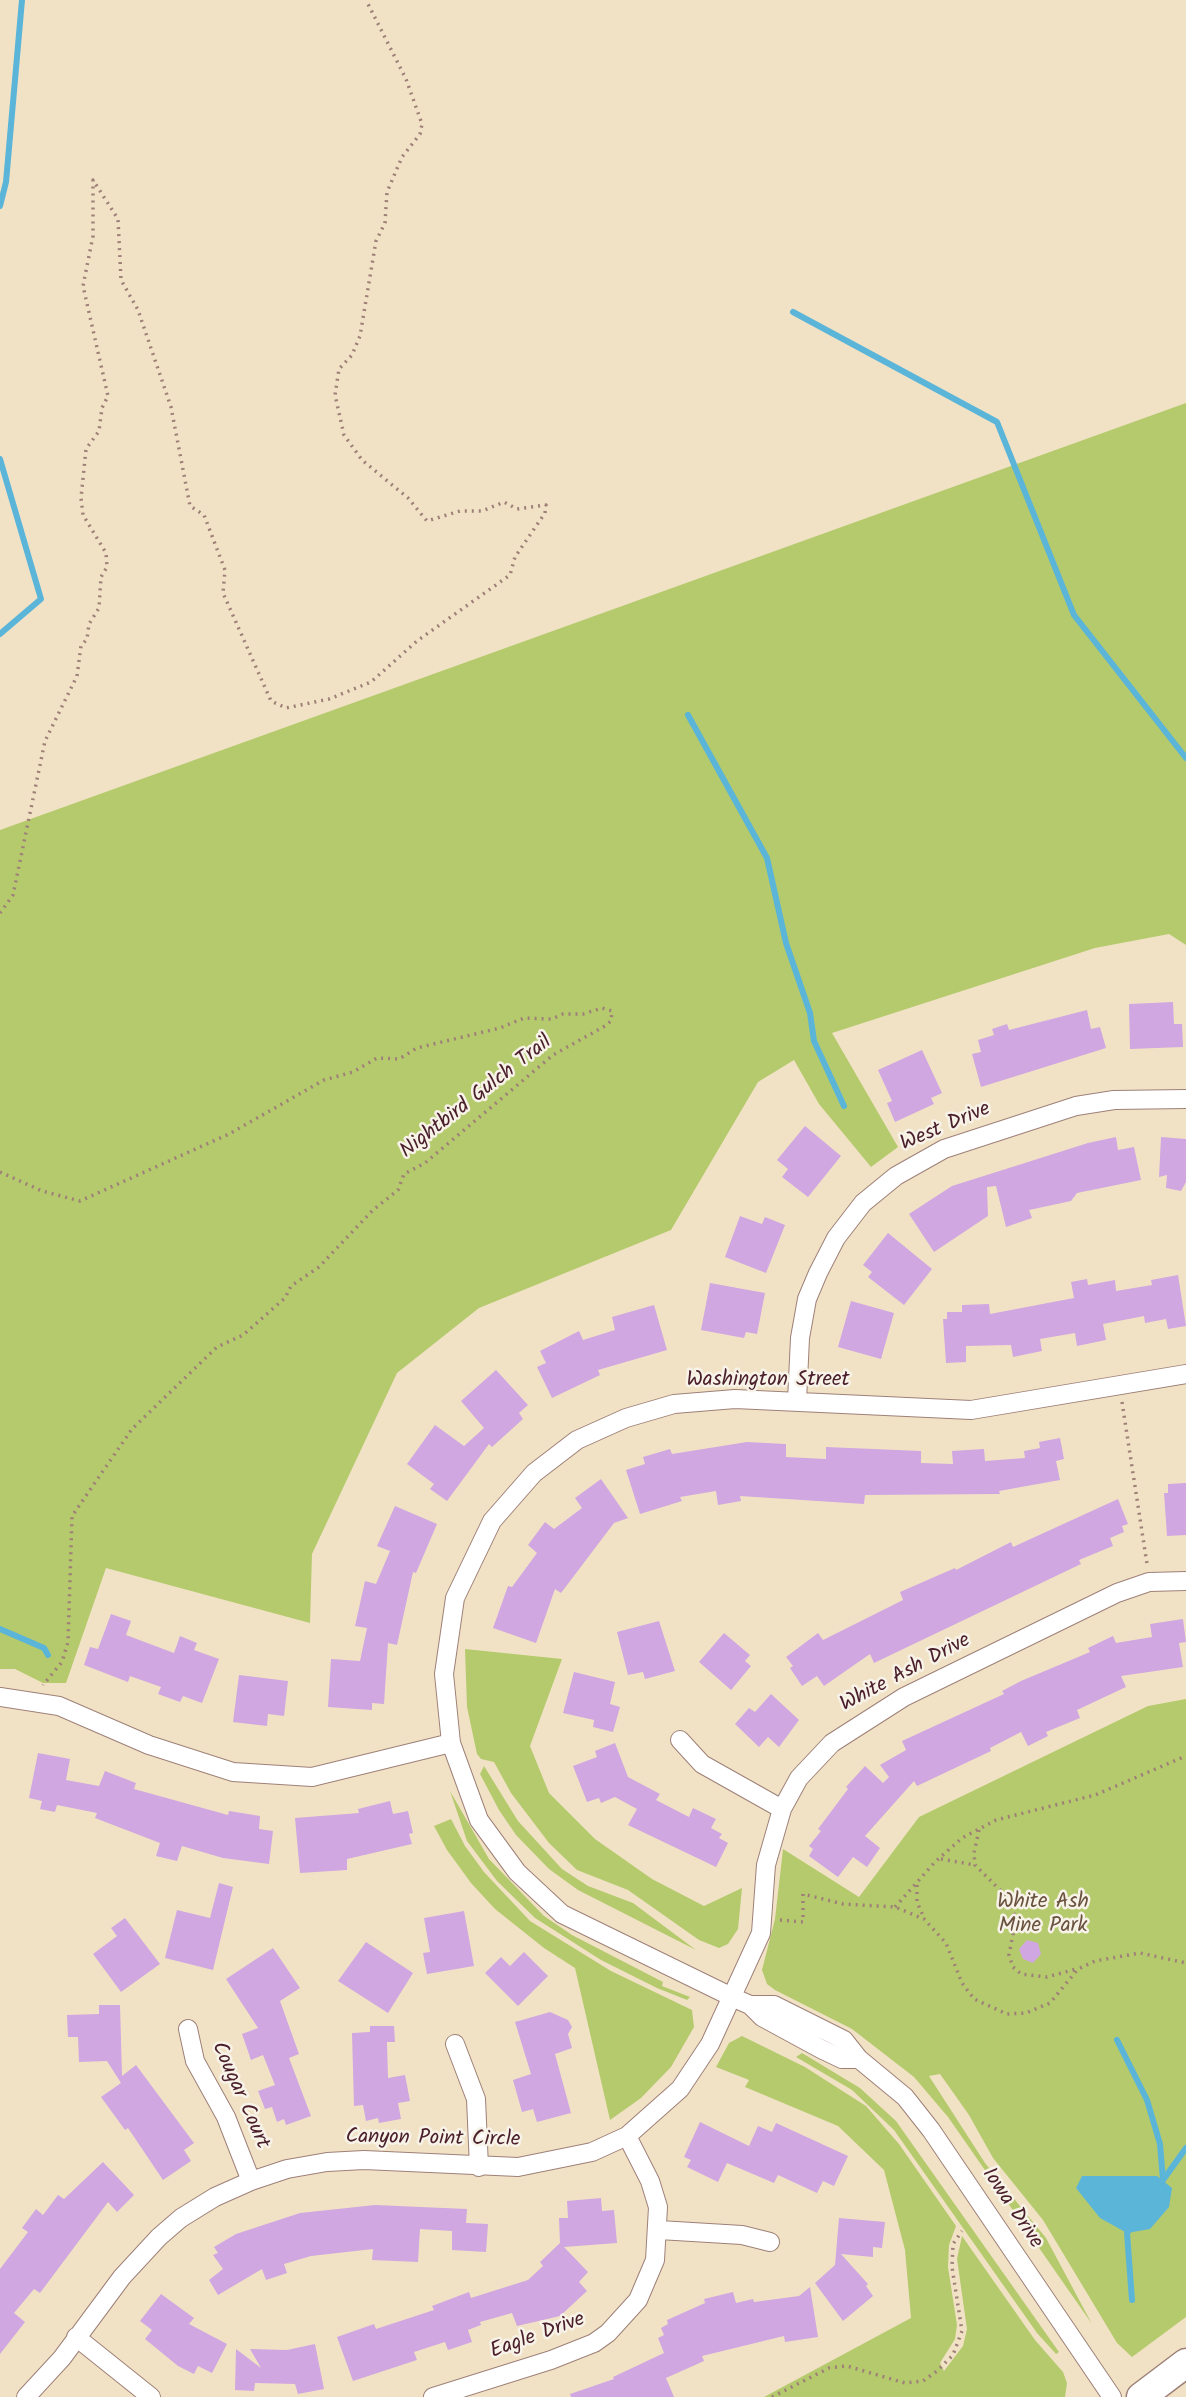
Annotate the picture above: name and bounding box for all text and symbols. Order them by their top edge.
street label: Nightbird Gulch Trail [396,1031,558,1165]
street label: West Drive [897,1098,995,1158]
street label: Washington Street [686,1368,850,1394]
street label: White Ash Drive [837,1629,975,1719]
park label: White Ash Mine Park [997,1890,1089,1940]
street label: Cougar Court [204,2039,274,2153]
street label: Canyon Point Circle [345,2126,521,2154]
street label: Iowa Drive [975,2164,1047,2254]
street label: Eagle Drive [487,2308,589,2366]

